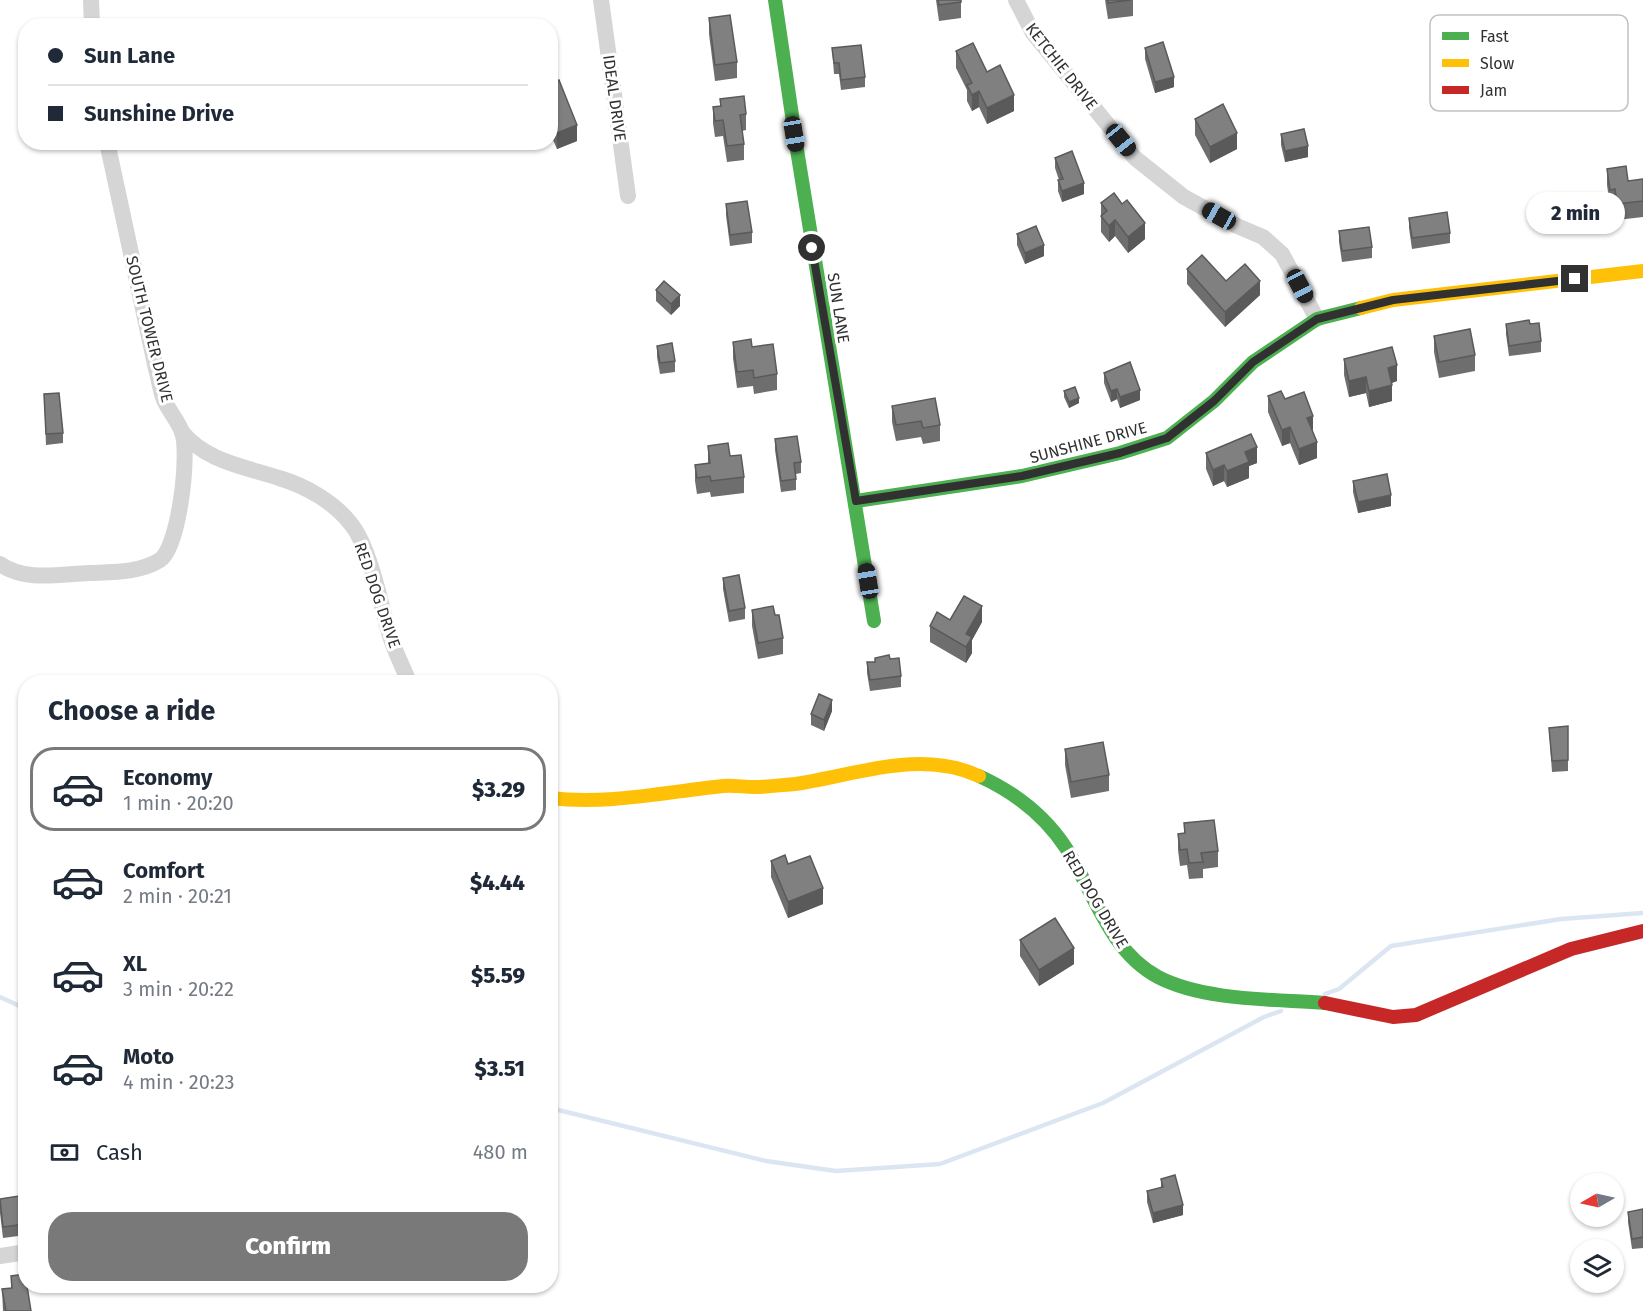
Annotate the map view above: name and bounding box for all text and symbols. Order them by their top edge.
legend [1430,15,1628,111]
street label: KETCHIE DRIVE [1022,19,1101,114]
text: Fast [1480,27,1509,46]
text: Sun Lane [84,42,175,69]
street label: IDEAL DRIVE [599,54,630,143]
text: Slow [1480,54,1515,73]
text: Jam [1480,81,1507,100]
text: Sunshine Drive [84,100,234,127]
car [782,115,806,153]
car [1103,120,1139,160]
callout: 2 min [1526,192,1624,234]
car [1199,199,1239,233]
text: 2 min [1551,201,1600,225]
route start [798,234,825,261]
street label: SOUTH TOWER DRIVE [122,254,177,404]
route end [1561,265,1588,292]
car [1284,266,1316,306]
street label: SUN LANE [824,271,853,345]
street label: SUNSHINE DRIVE [1027,418,1149,467]
street label: RED DOG DRIVE [351,540,405,651]
car [856,562,880,600]
text: Choose a ride [48,695,215,727]
icon: car [51,762,105,816]
text: Economy [123,764,212,791]
text: $3.29 [472,776,525,803]
text: 1 min · 20:20 [123,791,234,815]
street label: RED DOG DRIVE [1059,847,1132,952]
icon: car [51,855,105,909]
text: Comfort [123,857,204,884]
text: $4.44 [470,869,525,896]
text: 2 min · 20:21 [123,884,232,908]
icon: car [51,948,105,1002]
text: XL [123,950,147,977]
text: $5.59 [471,962,525,989]
text: 3 min · 20:22 [123,977,234,1001]
icon: car [51,1041,105,1095]
text: Moto [123,1043,174,1070]
text: $3.51 [475,1055,525,1082]
text: 4 min · 20:23 [123,1070,234,1094]
icon: cash [48,1136,81,1169]
text: Cash [96,1139,143,1166]
text: 480 m [473,1140,528,1164]
north arrow [1570,1173,1624,1227]
map controls [1570,1173,1624,1293]
button: Confirm [48,1212,528,1281]
button: layers [1570,1239,1624,1293]

